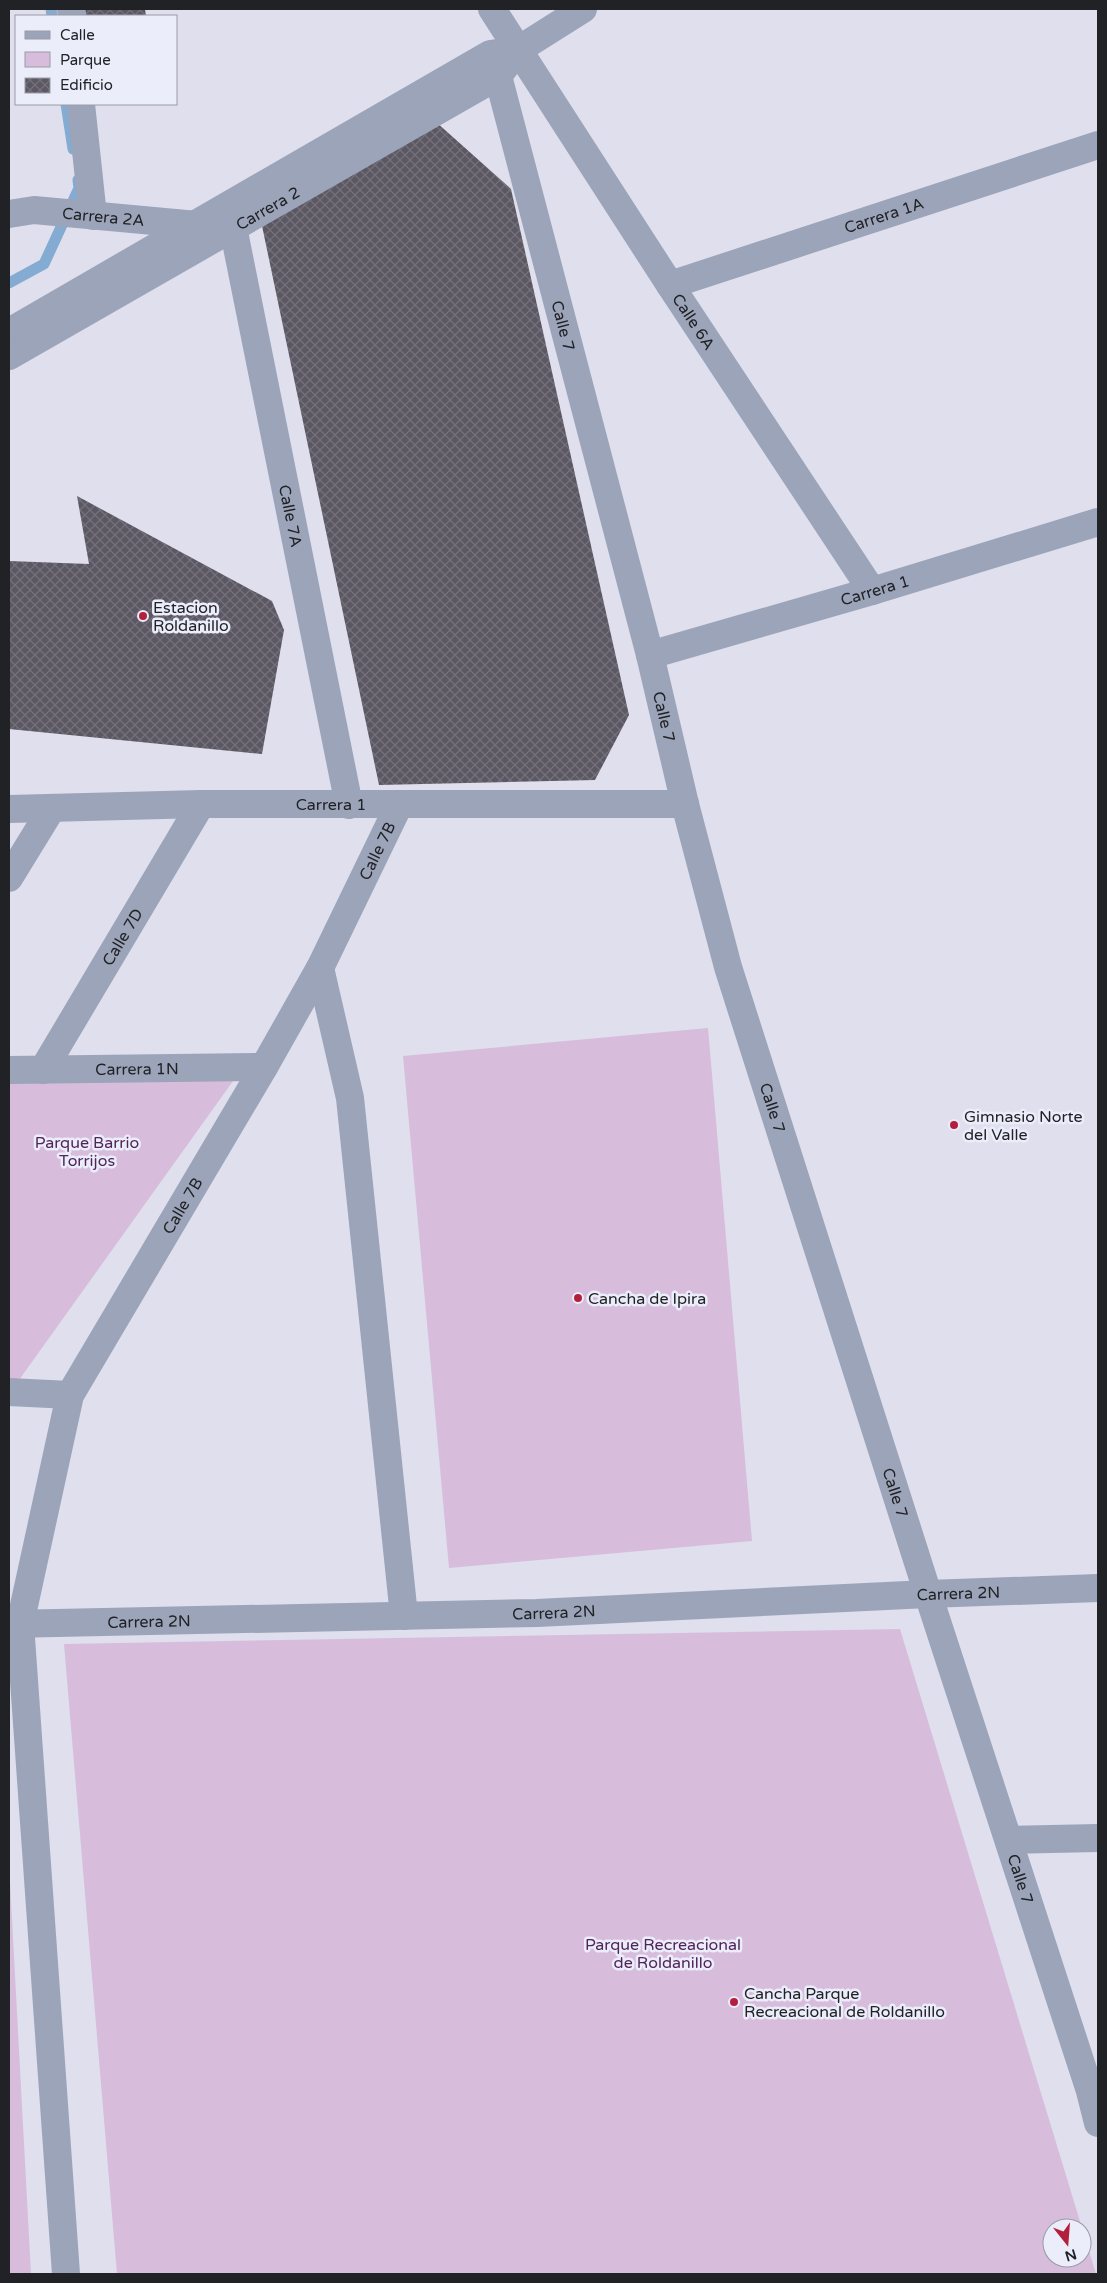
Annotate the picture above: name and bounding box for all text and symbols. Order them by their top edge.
legend [15,15,178,105]
text: Calle [60,26,95,44]
text: Parque [60,51,111,69]
text: Edificio [60,76,113,94]
street label: Carrera 2 [233,183,304,235]
street label: Carrera 1A [842,194,927,238]
street label: Carrera 2A [61,204,145,231]
street label: Calle 6A [667,290,719,354]
street label: Calle 7 [546,298,579,353]
street label: Calle 7A [274,483,306,549]
street label: Carrera 1 [838,571,912,611]
place label: Estacion Roldanillo [153,598,229,636]
marker: Estacion Roldanillo [137,610,149,622]
street label: Calle 7 [648,690,679,744]
street label: Carrera 1 [296,795,366,815]
street label: Calle 7B [355,819,400,884]
street label: Calle 7D [98,905,148,970]
street label: Carrera 1N [95,1059,179,1080]
street label: Calle 7 [755,1081,789,1136]
place label: Gimnasio Norte del Valle [964,1107,1083,1145]
marker: Gimnasio Norte del Valle [948,1119,960,1131]
park label: Parque Barrio Torrijos [35,1133,139,1171]
street label: Calle 7B [158,1174,207,1238]
place label: Cancha de Ipira [588,1289,706,1309]
marker: Cancha de Ipira [572,1292,584,1304]
street label: Calle 7 [877,1465,912,1520]
street label: Carrera 2N [916,1582,1000,1606]
street label: Carrera 2N [512,1601,596,1625]
street label: Carrera 2N [107,1611,191,1633]
street label: Calle 7 [1002,1852,1037,1907]
park label: Parque Recreacional de Roldanillo [585,1935,741,1973]
place label: Cancha Parque Recreacional de Roldanillo [744,1984,945,2022]
marker: Cancha Parque Recreacional de Roldanillo [728,1996,740,2008]
north arrow [1042,2218,1092,2268]
text: N [1063,2245,1079,2265]

